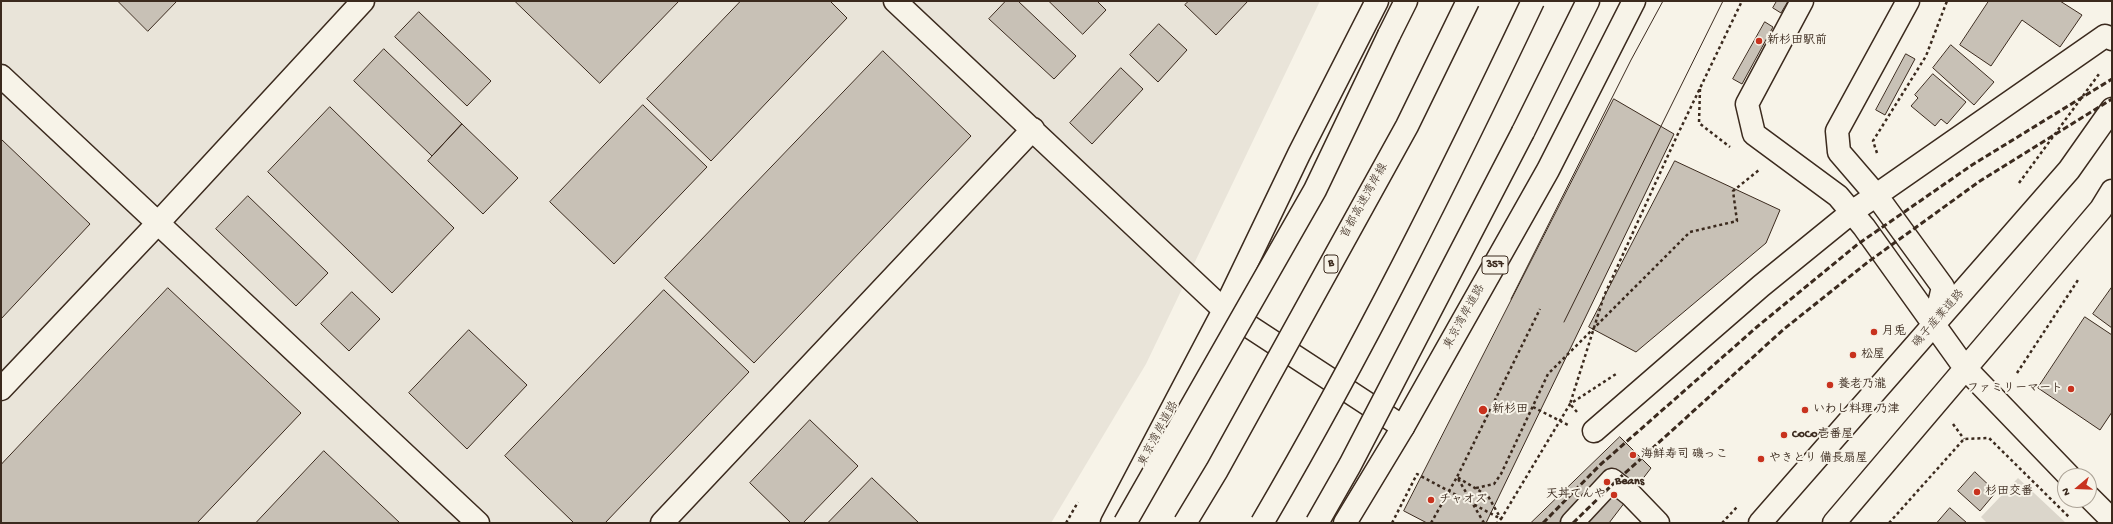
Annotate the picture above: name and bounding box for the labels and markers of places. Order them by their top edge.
place label: 新杉田駅前 [1767,34,1827,48]
marker: 新杉田駅前 [1754,36,1764,46]
place label: 月兎 [1882,325,1906,339]
marker: 月兎 [1869,327,1879,337]
place label: 松屋 [1861,348,1885,362]
marker: 松屋 [1848,350,1858,360]
place label: 養老乃瀧 [1838,378,1886,392]
marker: 養老乃瀧 [1825,380,1835,390]
place label: ファミリーマート [1967,382,2063,396]
marker: ファミリーマート [2066,384,2076,394]
place label: 新杉田 [1492,403,1528,417]
place label: いわし料理 乃津 [1813,403,1900,417]
marker: 新杉田 [1477,404,1489,416]
marker: いわし料理 乃津 [1800,405,1810,415]
place label: CoCo壱番屋 [1792,428,1853,442]
marker: CoCo壱番屋 [1779,430,1789,440]
place label: 海鮮寿司 磯っこ [1641,448,1728,462]
marker: 海鮮寿司 磯っこ [1628,450,1638,460]
place label: やきとり 備長扇屋 [1769,452,1868,466]
marker: やきとり 備長扇屋 [1756,454,1766,464]
place label: Beans [1615,475,1644,489]
marker: Beans [1602,477,1612,487]
place label: 杉田交番 [1985,485,2033,499]
marker: 杉田交番 [1972,487,1982,497]
place label: 天丼てんや [1546,488,1606,502]
marker: 天丼てんや [1609,490,1619,500]
place label: チャオズ [1439,493,1487,507]
marker: チャオズ [1426,495,1436,505]

